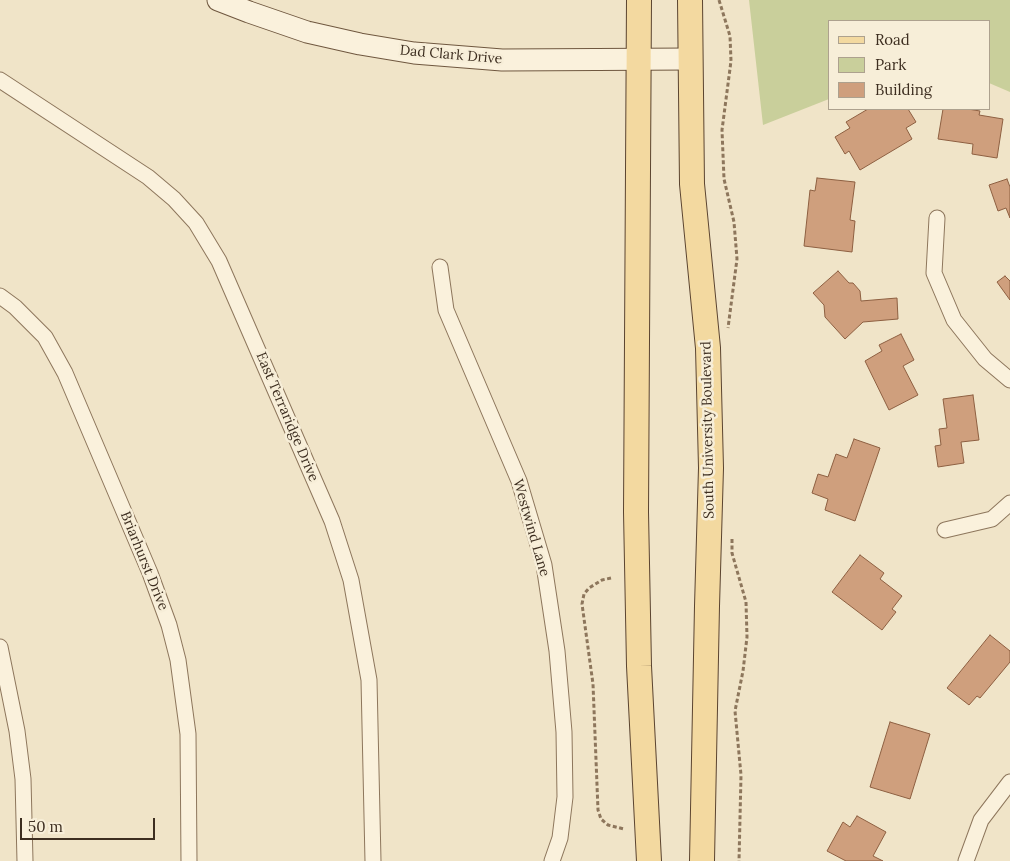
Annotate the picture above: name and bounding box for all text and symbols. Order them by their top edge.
legend [828,20,990,110]
text: Road [875,30,910,49]
street label: Dad Clark Drive [399,42,503,68]
text: Park [875,55,906,74]
text: Building [875,80,932,99]
street label: South University Boulevard [698,341,718,519]
street label: East Terraridge Drive [252,350,322,484]
street label: Westwind Lane [509,477,553,579]
street label: Briarhurst Drive [117,509,171,613]
scale bar [22,808,158,840]
text: 50 m [28,817,63,836]

